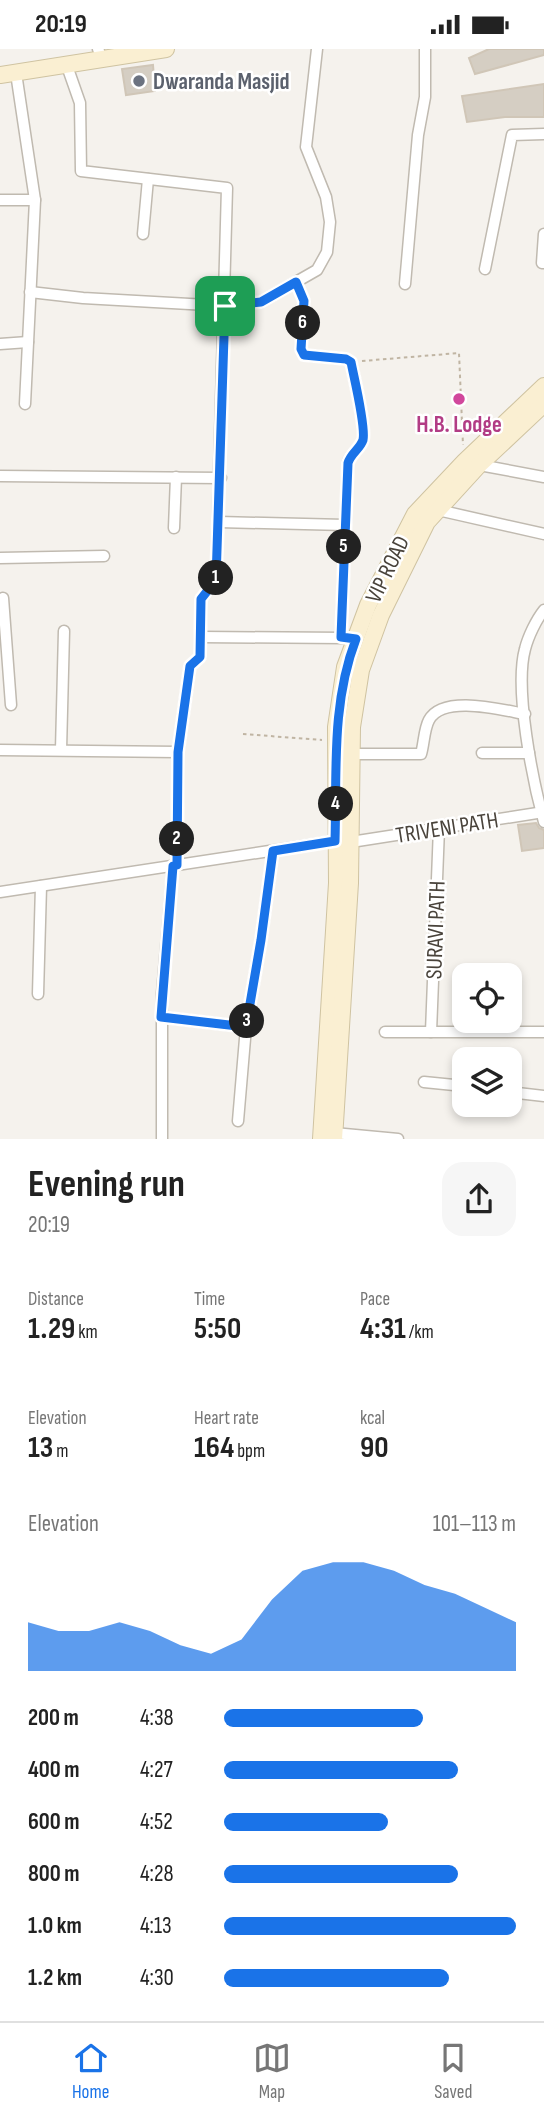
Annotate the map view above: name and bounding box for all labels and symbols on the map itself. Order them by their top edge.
place label: Dwaranda Masjid [153,68,289,96]
marker: Dwaranda Masjid [131,73,147,89]
pin [195,276,255,336]
pin: 6 [286,305,320,341]
marker: H.B. Lodge [451,391,467,407]
place label: H.B. Lodge [416,411,502,439]
pin: 5 [326,529,362,565]
street label: VIP ROAD [360,531,416,608]
pin: 1 [198,561,234,595]
pin: 4 [318,787,354,821]
street label: TRIVENI PATH [394,806,500,850]
pin: 2 [160,821,194,857]
street label: SURAVI PATH [420,880,452,980]
pin: 3 [230,1003,264,1039]

